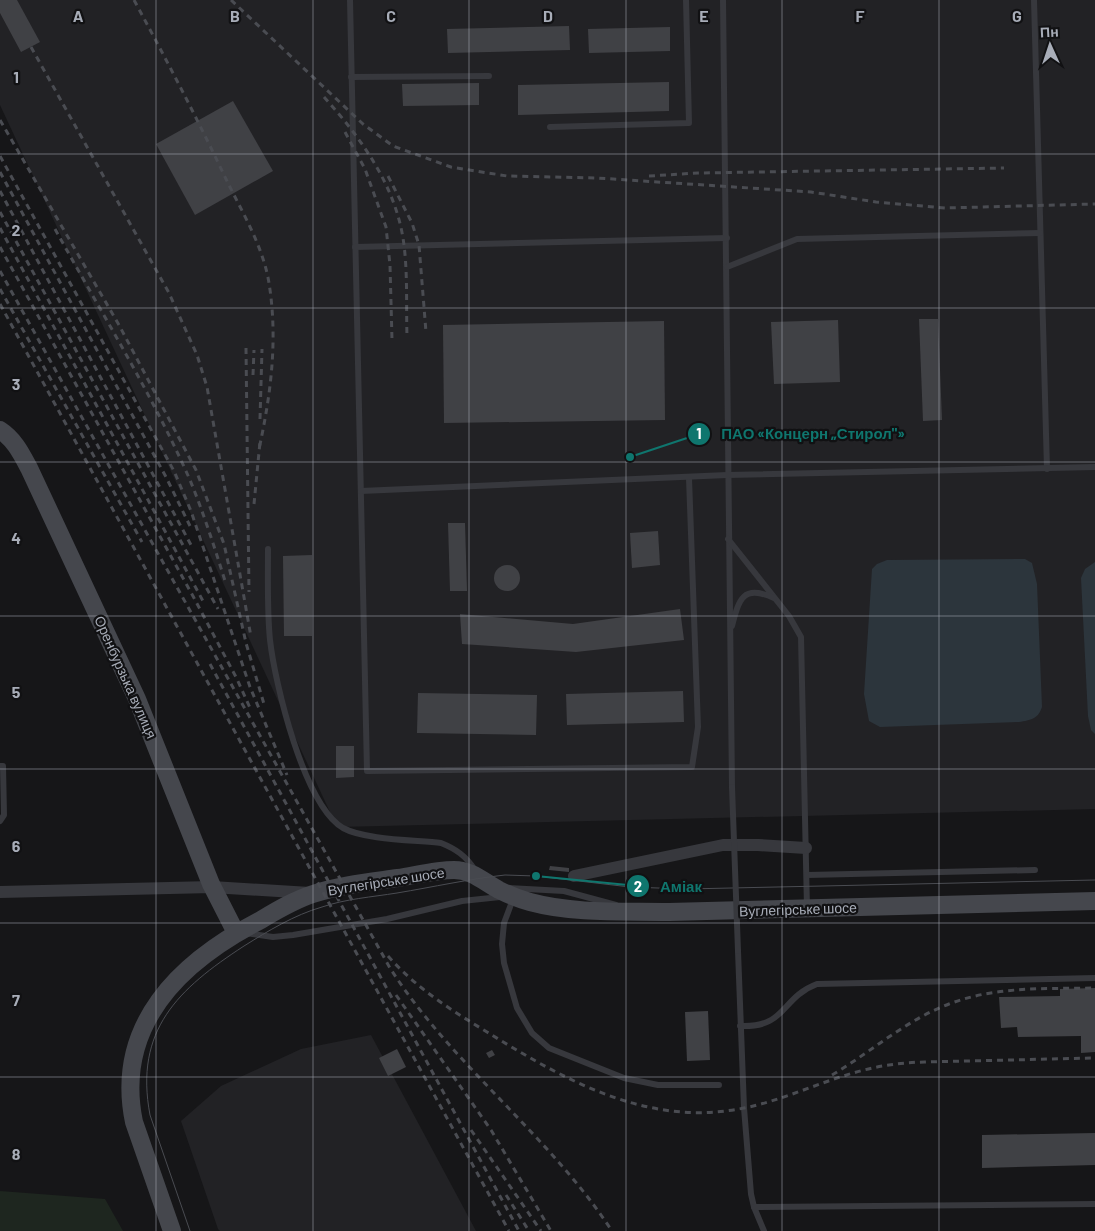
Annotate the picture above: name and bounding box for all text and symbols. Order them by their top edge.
text: A [73,6,84,25]
text: B [230,6,240,25]
text: C [386,6,396,25]
text: D [543,6,553,25]
text: E [699,6,709,25]
text: F [856,6,865,25]
text: G [1012,6,1022,25]
north arrow [1025,20,1075,70]
text: Пн [1040,23,1059,40]
text: 1 [13,67,19,86]
text: 2 [12,220,21,239]
text: 3 [12,374,20,393]
callout: ПАО «Концерн „Стирол"» [686,419,915,449]
text: 1 [696,424,702,442]
text: ПАО «Концерн „Стирол"» [721,424,905,442]
text: 4 [11,528,21,547]
street label: Оренбурзька вулиця [91,613,161,741]
text: 5 [12,682,21,701]
text: 6 [12,836,21,855]
street label: Вуглегірське шосе [326,863,446,899]
callout: Аміак [625,871,712,901]
text: 2 [634,877,642,895]
text: Аміак [660,877,702,895]
street label: Вуглегірське шосе [739,898,857,920]
text: 7 [12,990,20,1009]
text: 8 [12,1144,21,1163]

